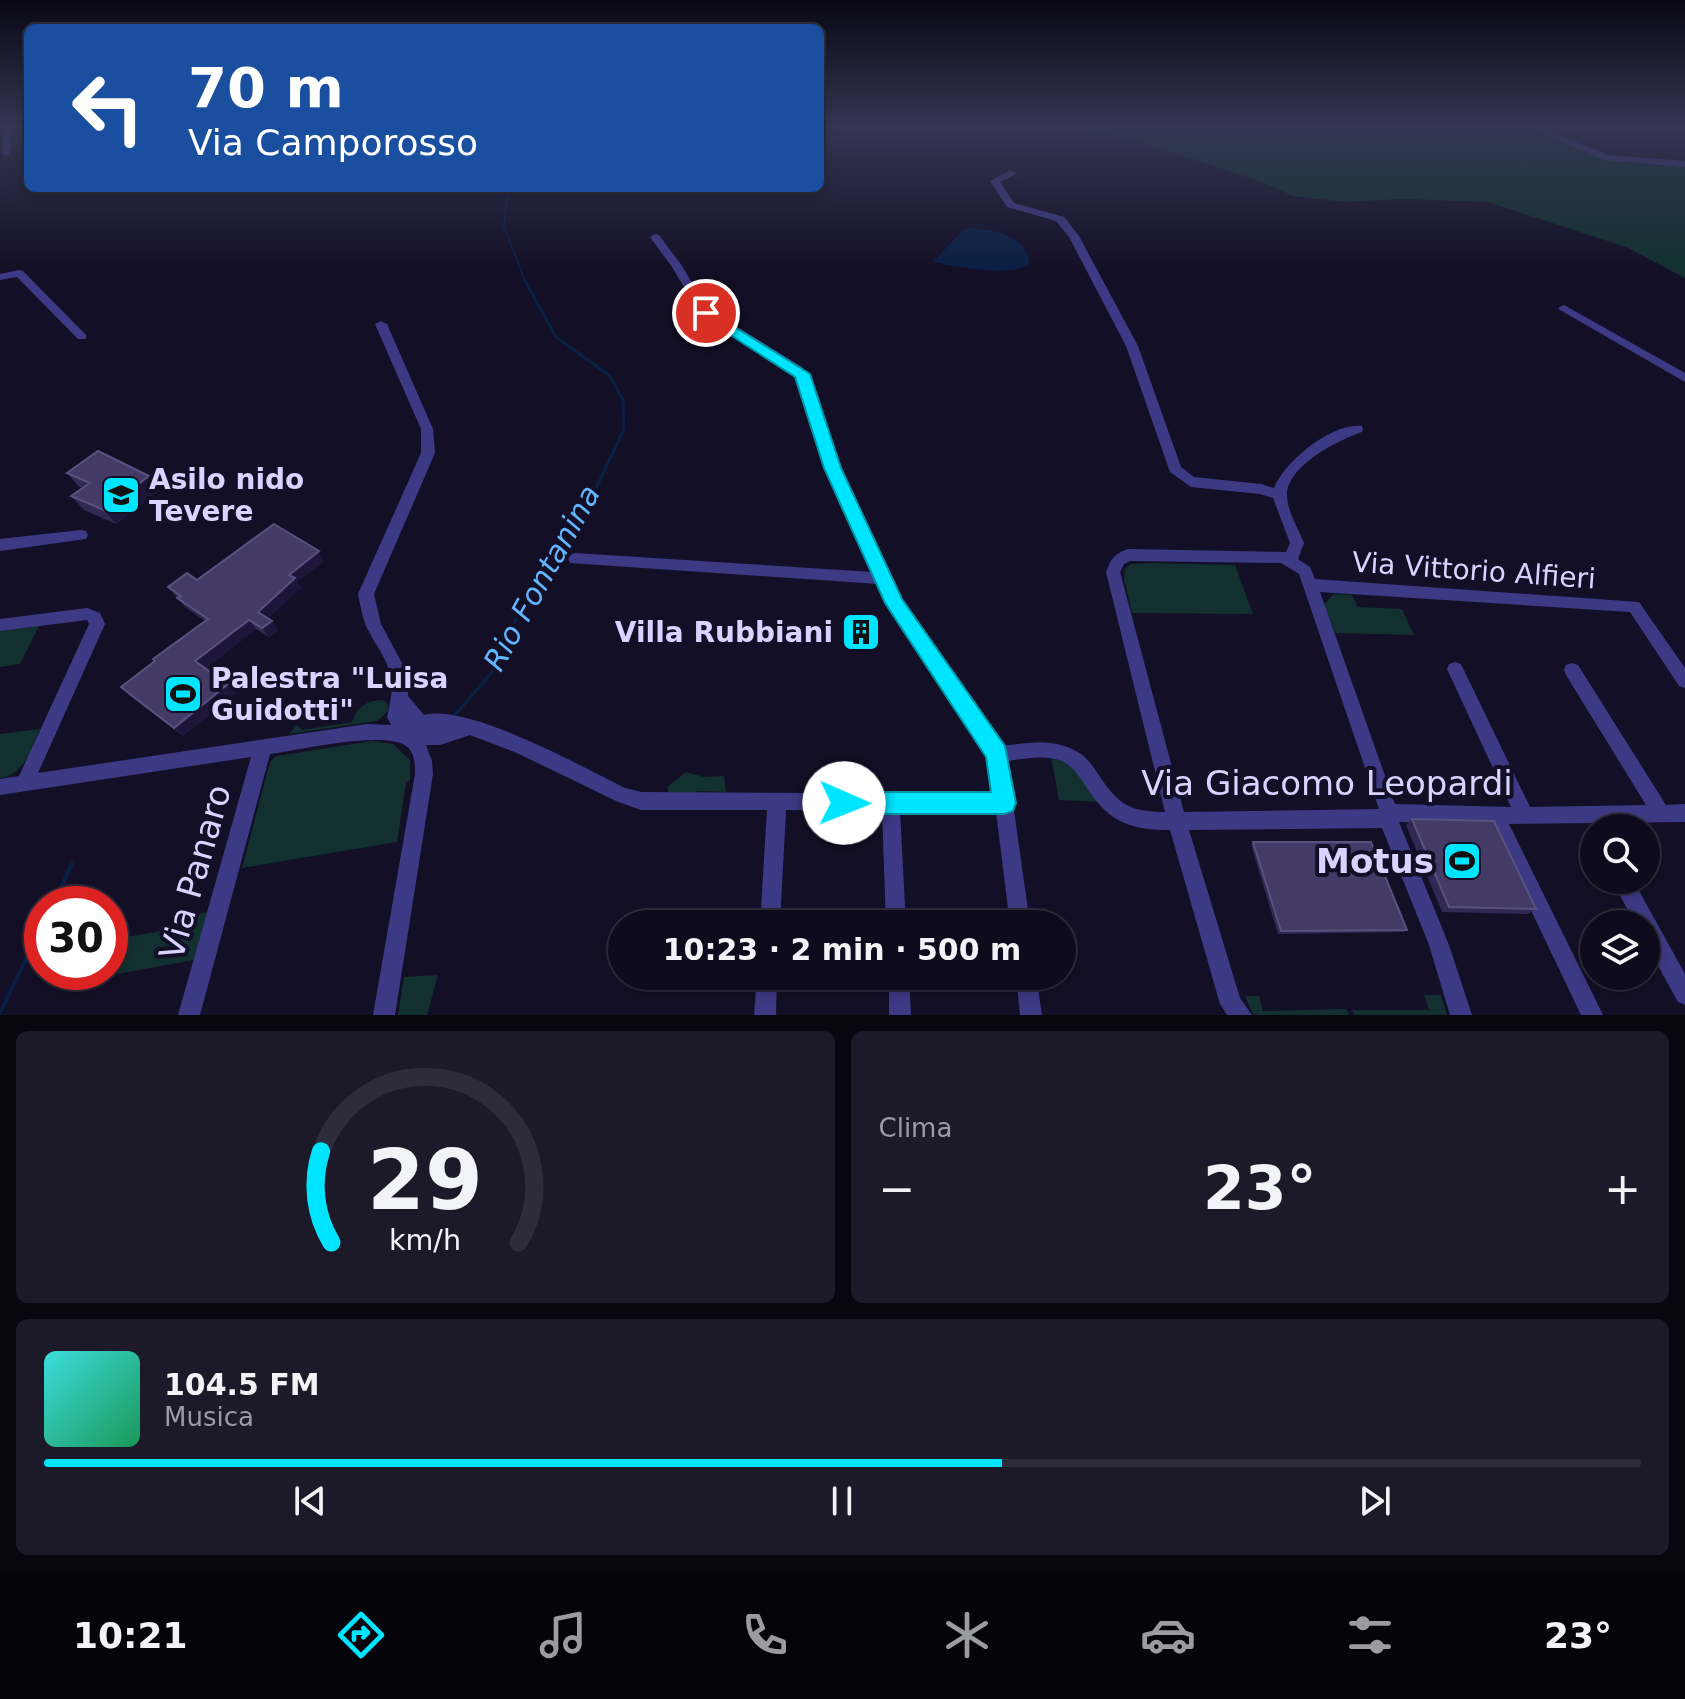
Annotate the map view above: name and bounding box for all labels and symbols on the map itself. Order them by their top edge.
pin [672,279,740,347]
place label: Asilo nido Tevere [149,463,304,528]
school or university icon: Asilo nido Tevere [100,474,142,516]
water label: Rio Fontanina [476,479,607,677]
street label: Via Vittorio Alfieri [1351,546,1597,595]
building icon: Villa Rubbiani [840,611,882,653]
place label: Villa Rubbiani [615,616,833,649]
place label: Palestra "Luisa Guidotti" [211,662,448,727]
sports icon: Palestra "Luisa Guidotti" [162,673,204,715]
position arrow [802,761,886,845]
street label: Via Giacomo Leopardi [1141,763,1513,803]
street label: Via Panaro [151,780,239,964]
sports icon: Motus [1441,840,1483,882]
place label: Motus [1316,841,1434,881]
speed limit sign: 30 [24,886,128,990]

